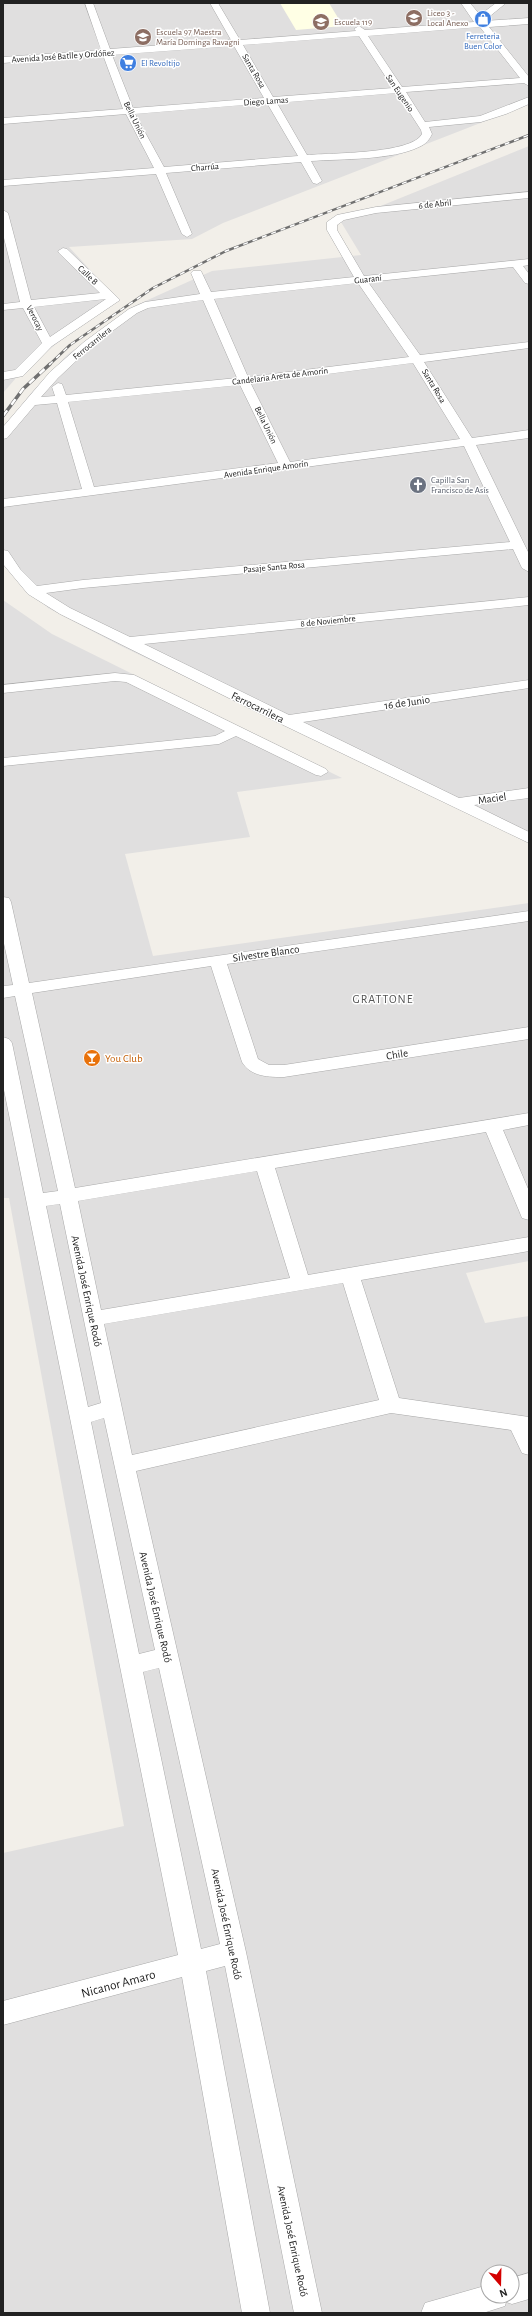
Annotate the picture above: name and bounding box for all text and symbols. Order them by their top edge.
school or university icon: Liceo 3 - Local Anexo [404,8,424,28]
place label: Liceo 3 - Local Anexo [427,9,469,28]
shop icon: Ferreteria Buen Color [473,9,493,29]
school or university icon: Escuela 119 [311,12,331,32]
place label: Escuela 119 [334,18,372,27]
school or university icon: Escuela 97 Maestra María Dominga Ravagni [133,27,153,47]
place label: Escuela 97 Maestra María Dominga Ravagni [156,28,240,47]
place label: Ferreteria Buen Color [464,32,502,51]
street label: Avenida José Batlle y Ordóñez [11,48,115,65]
supermarket icon: El Revoltijo [118,53,138,73]
street label: Santa Rosa [240,53,267,90]
place label: El Revoltijo [141,59,181,68]
street label: San Eugenio [384,73,416,114]
street label: Diego Lamas [243,95,289,108]
street label: Bella Unión [122,100,147,140]
street label: Charrúa [191,162,219,173]
street label: 6 de Abril [418,198,452,211]
street label: Calle B [76,264,99,287]
street label: Guaraní [354,273,383,285]
street label: Verocay [24,304,45,333]
street label: Ferrocarrilera [71,325,113,362]
street label: Candelaria Areta de Amorín [232,366,329,387]
street label: Santa Rosa [420,368,447,405]
street label: Bella Unión [253,405,278,445]
street label: Avenida Enrique Amorín [223,459,309,480]
church icon: Capilla San Francisco de Asís [408,475,428,495]
place label: Capilla San Francisco de Asís [431,476,489,495]
street label: Pasaje Santa Rosa [243,560,305,575]
street label: 8 de Noviembre [300,614,356,629]
street label: Ferrocarrilera [230,690,286,725]
street label: 16 de Junio [384,694,431,711]
street label: Maciel [477,791,507,806]
street label: Silvestre Blanco [232,943,300,964]
district label: GRATTONE [352,993,414,1005]
street label: Chile [385,1047,409,1062]
bar icon: You Club [82,1048,102,1068]
place label: You Club [105,1053,143,1064]
street label: Avenida José Enrique Rodó [69,1234,104,1348]
street label: Avenida José Enrique Rodó [137,1551,174,1664]
street label: Avenida José Enrique Rodó [209,1867,244,1981]
street label: Nicanor Amaro [80,1968,157,2001]
street label: Avenida José Enrique Rodó [275,2184,310,2298]
north arrow [480,2264,520,2304]
text: N [498,2286,509,2299]

